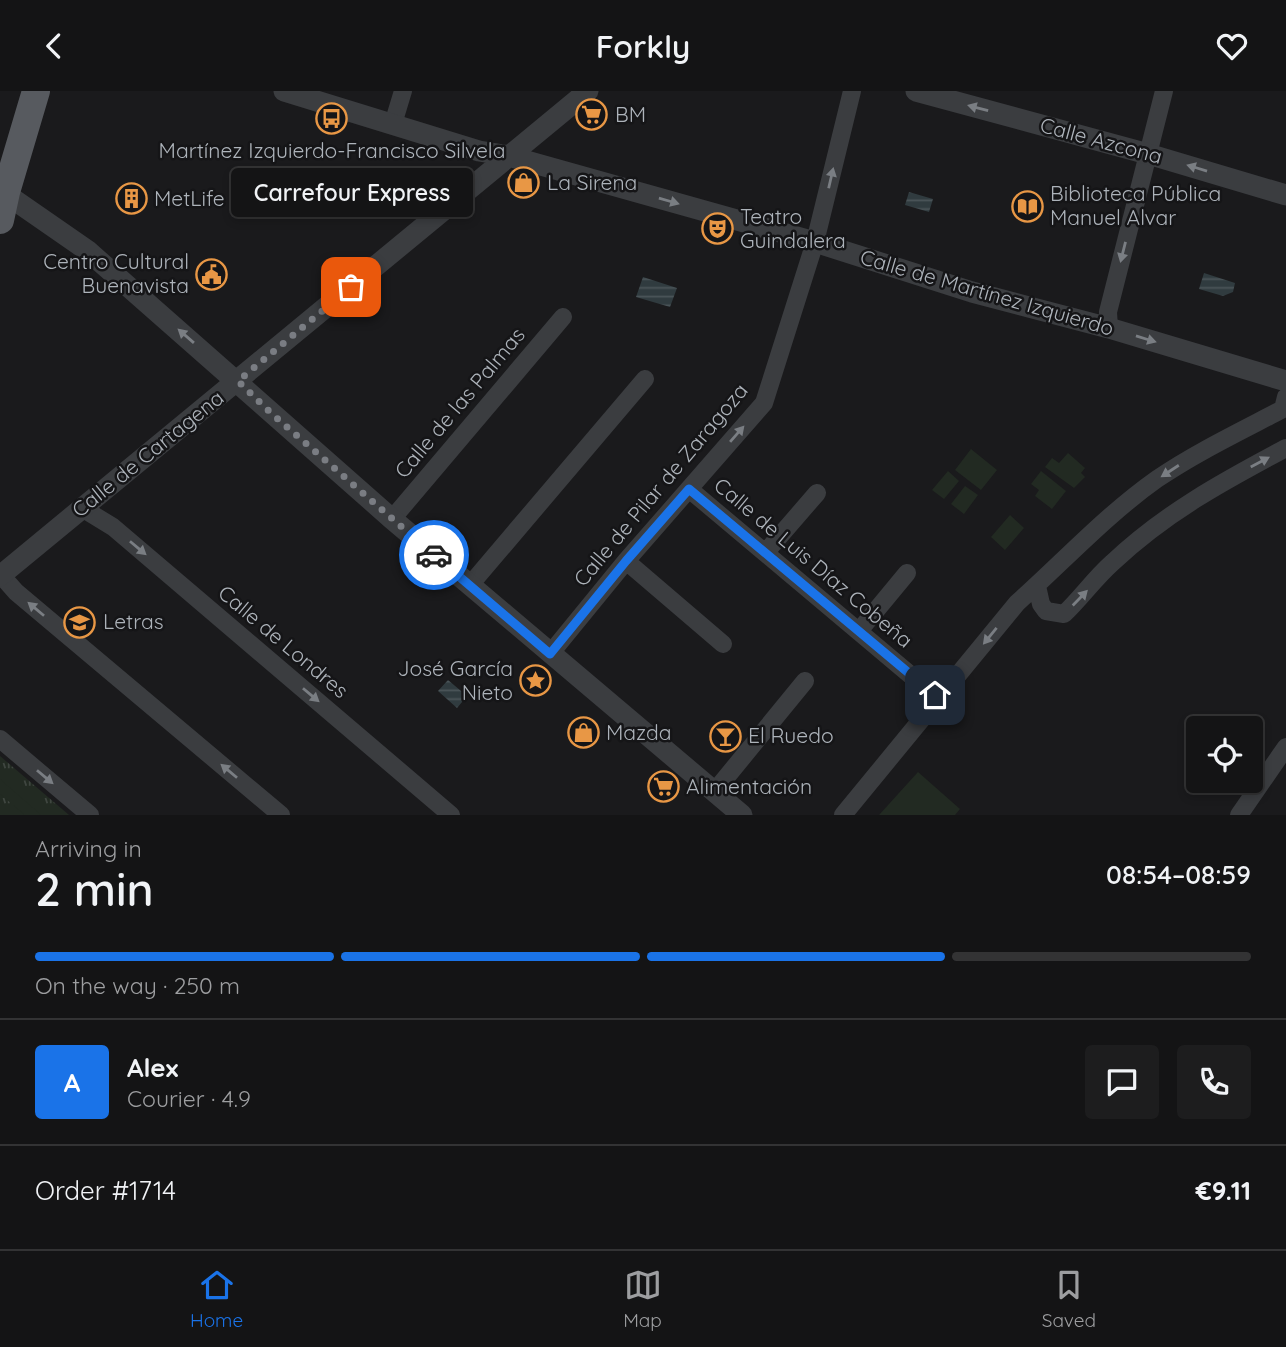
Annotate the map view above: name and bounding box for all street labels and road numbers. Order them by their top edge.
street label: Calle Azcona [1037,111,1165,169]
street label: Calle de Martínez Izquierdo [857,243,1117,341]
street label: Calle de las Palmas [389,322,530,483]
street label: Calle de Pilar de Zaragoza [568,377,753,591]
street label: Calle de Cartagena [66,384,228,522]
street label: Calle de Luis Díaz Cobeña [709,472,918,653]
street label: Calle de Londres [213,579,354,703]

